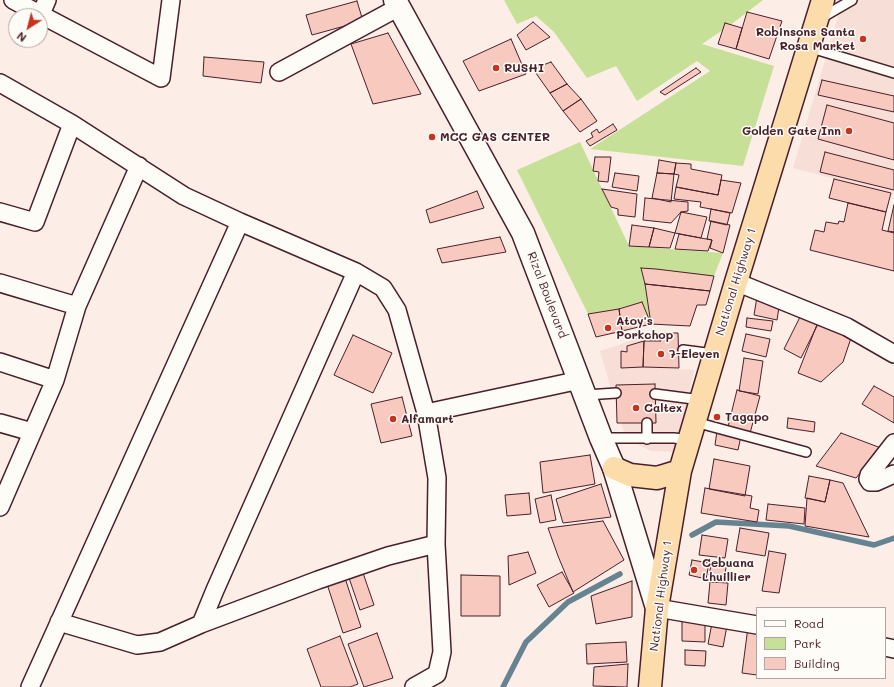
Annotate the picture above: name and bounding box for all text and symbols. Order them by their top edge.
north arrow [8,8,48,48]
place label: Robinsons Santa Rosa Market [756,25,855,53]
text: N [13,29,29,46]
marker: Robinsons Santa Rosa Market [858,34,868,44]
place label: RUSHI [504,61,544,75]
marker: RUSHI [491,63,501,73]
place label: Golden Gate Inn [742,124,841,138]
marker: Golden Gate Inn [844,126,854,136]
place label: MCC GAS CENTER [440,130,550,144]
marker: MCC GAS CENTER [427,132,437,142]
street label: National Highway 1 [713,227,759,337]
street label: Rizal Boulevard [524,250,570,340]
place label: Atoy's Porkchop [616,314,673,342]
marker: Atoy's Porkchop [603,323,613,333]
place label: 7-Eleven [669,347,719,361]
marker: 7-Eleven [656,349,666,359]
place label: Caltex [644,401,682,415]
marker: Caltex [631,403,641,413]
place label: Tagapo [725,410,769,424]
place label: Alfamart [401,412,454,426]
marker: Tagapo [712,412,722,422]
marker: Alfamart [388,414,398,424]
street label: National Highway 1 [647,540,675,652]
place label: Cebuana Lhuillier [702,556,754,584]
marker: Cebuana Lhuillier [689,565,699,575]
legend [756,607,886,679]
text: Road [794,615,824,631]
text: Park [794,635,821,651]
text: Building [794,655,840,671]

